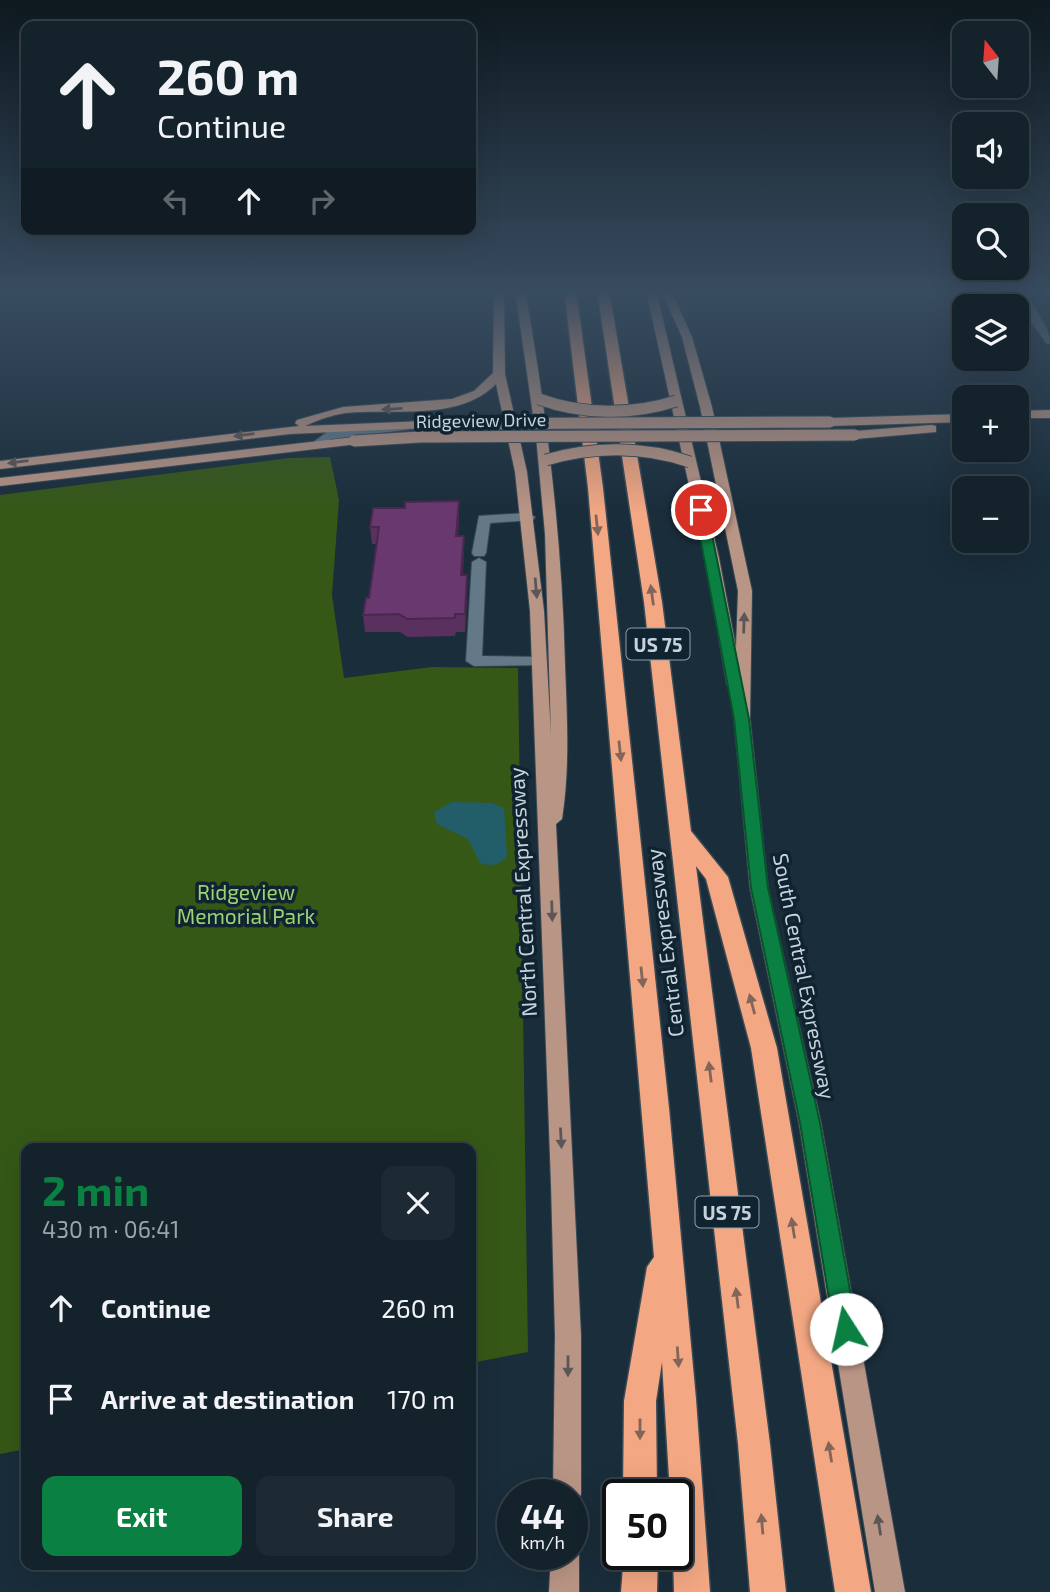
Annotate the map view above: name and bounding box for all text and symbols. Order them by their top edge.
north arrow [952,21,1029,98]
map controls [952,21,1029,553]
text: 260 m [157,46,299,105]
icon: ahead [42,49,133,140]
text: Continue [157,106,286,144]
button: sound [952,112,1029,189]
icon: left [157,182,195,220]
icon: ahead [230,182,268,220]
icon: right [303,182,341,220]
button: search [952,203,1029,280]
button: layers [952,294,1029,371]
button: + [952,385,1029,462]
one-way arrow [381,404,403,415]
street label: Ridgeview Drive [416,408,546,432]
one-way arrow [233,429,255,440]
one-way arrow [7,457,29,468]
button: − [952,476,1029,553]
pin [671,480,731,540]
icon: arrive [682,491,720,529]
one-way arrow [592,514,603,536]
one-way arrow [531,578,542,600]
one-way arrow [646,583,657,605]
one-way arrow [738,612,749,634]
road number: US 75 [626,628,690,660]
one-way arrow [615,740,626,762]
street label: North Central Expressway [503,767,541,1017]
street label: Central Expressway [640,847,688,1039]
street label: South Central Expressway [769,851,841,1101]
park label: Ridgeview Memorial Park [177,879,316,928]
one-way arrow [546,900,557,922]
one-way arrow [637,967,648,989]
one-way arrow [746,993,756,1014]
one-way arrow [704,1061,715,1083]
one-way arrow [556,1127,567,1149]
text: 2 min [42,1164,149,1214]
button: close [381,1166,455,1240]
road number: US 75 [696,1196,758,1228]
text: 430 m · 06:41 [42,1215,180,1243]
one-way arrow [787,1217,798,1239]
one-way arrow [732,1287,743,1309]
icon: ahead [42,1289,80,1327]
text: Continue [101,1292,211,1323]
text: 260 m [381,1292,455,1323]
position arrow [809,1292,883,1366]
one-way arrow [673,1346,684,1368]
one-way arrow [562,1355,574,1377]
icon: arrive [42,1380,80,1418]
text: Arrive at destination [101,1383,354,1414]
text: 170 m [387,1383,455,1414]
one-way arrow [634,1418,646,1440]
one-way arrow [824,1441,835,1463]
button: Exit [42,1476,242,1556]
button: Share [256,1476,455,1556]
speed limit sign: 50 [602,1479,693,1570]
text: 44 [520,1494,565,1536]
one-way arrow [756,1513,767,1535]
one-way arrow [874,1513,885,1535]
text: km/h [520,1531,565,1553]

